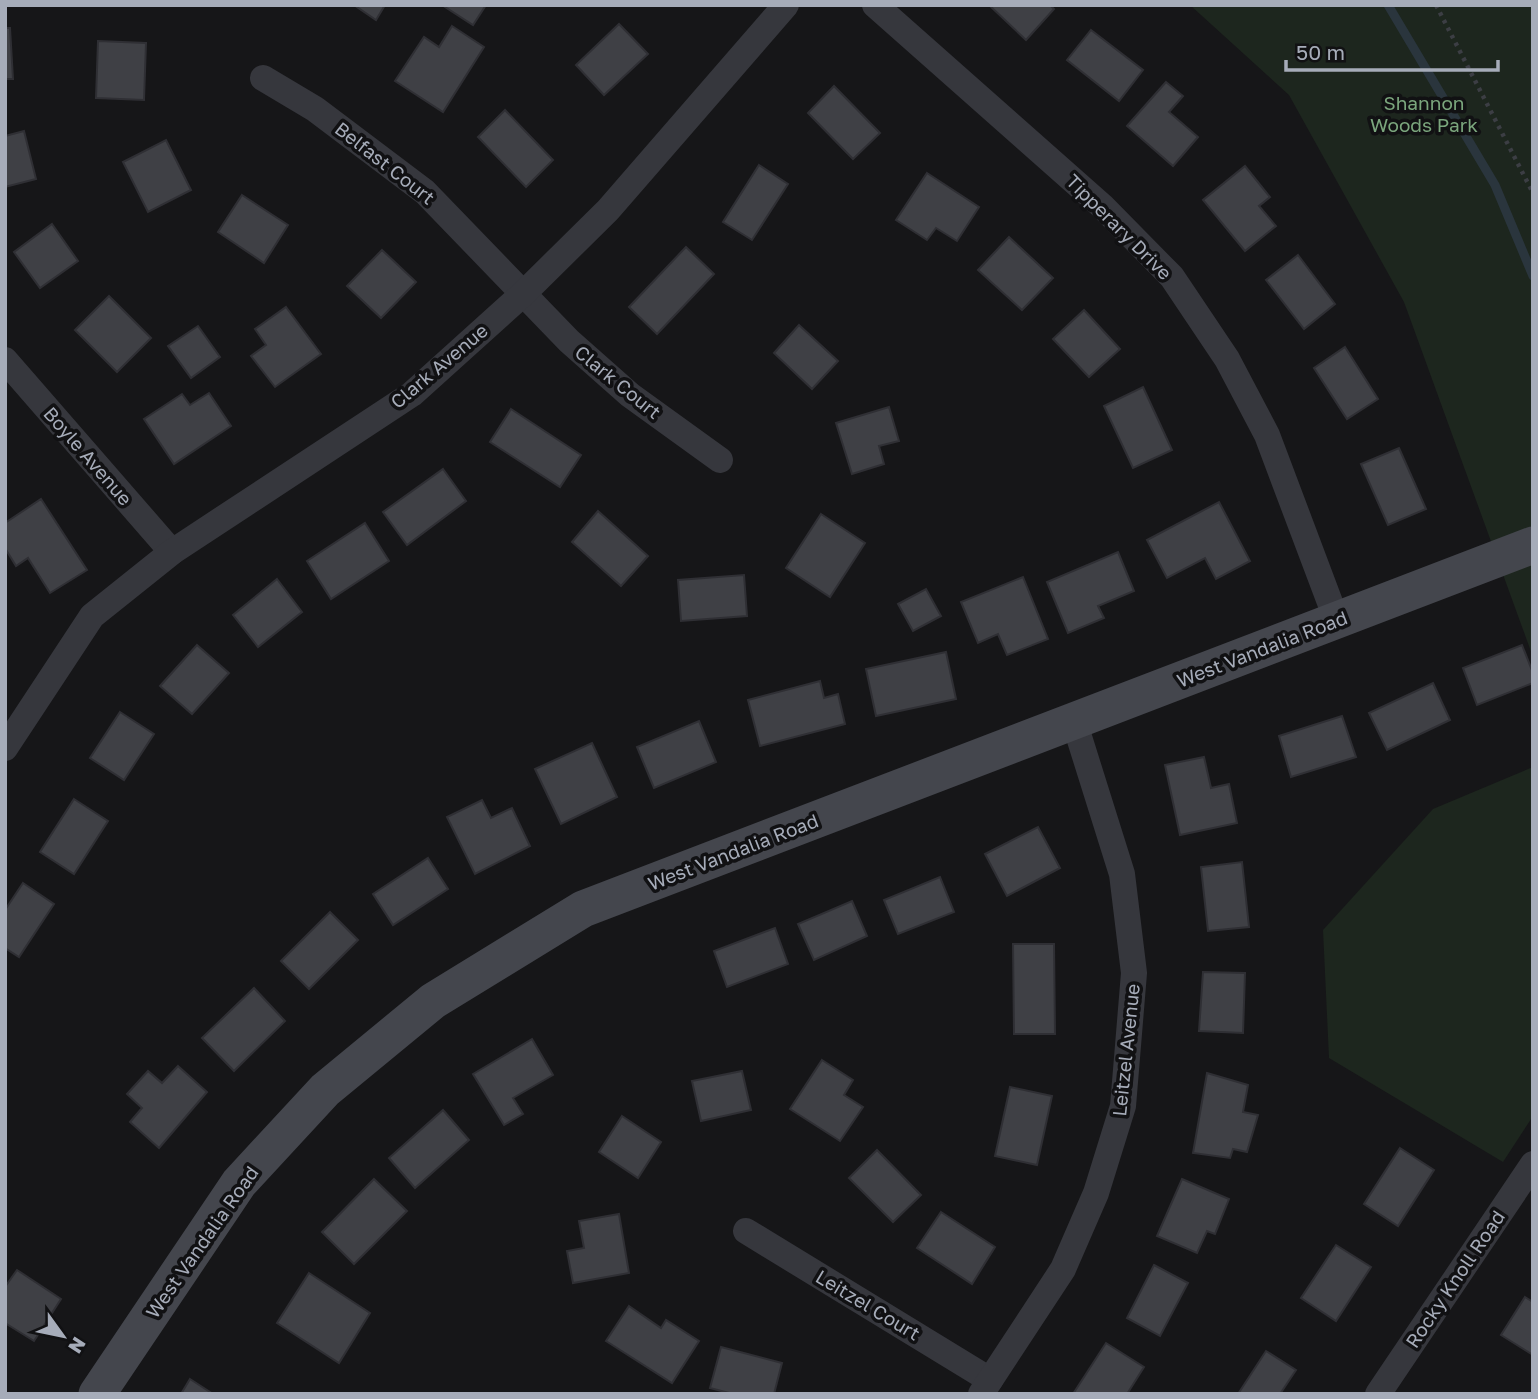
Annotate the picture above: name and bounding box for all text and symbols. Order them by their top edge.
scale bar [1286,28,1498,72]
text: 50 m [1296,39,1345,65]
park label: Shannon Woods Park [1370,91,1478,136]
street label: Belfast Court [331,116,440,209]
street label: Tipperary Drive [1062,169,1177,284]
street label: Clark Avenue [385,318,492,413]
street label: Clark Court [571,340,666,423]
street label: Boyle Avenue [39,402,137,510]
street label: West Vandalia Road [1173,605,1350,692]
street label: West Vandalia Road [644,808,821,895]
street label: Leitzel Avenue [1107,982,1144,1117]
street label: West Vandalia Road [140,1161,263,1322]
street label: Rocky Knoll Road [1400,1206,1509,1352]
street label: Leitzel Court [812,1264,925,1345]
north arrow [28,1301,98,1371]
text: N [64,1333,91,1358]

